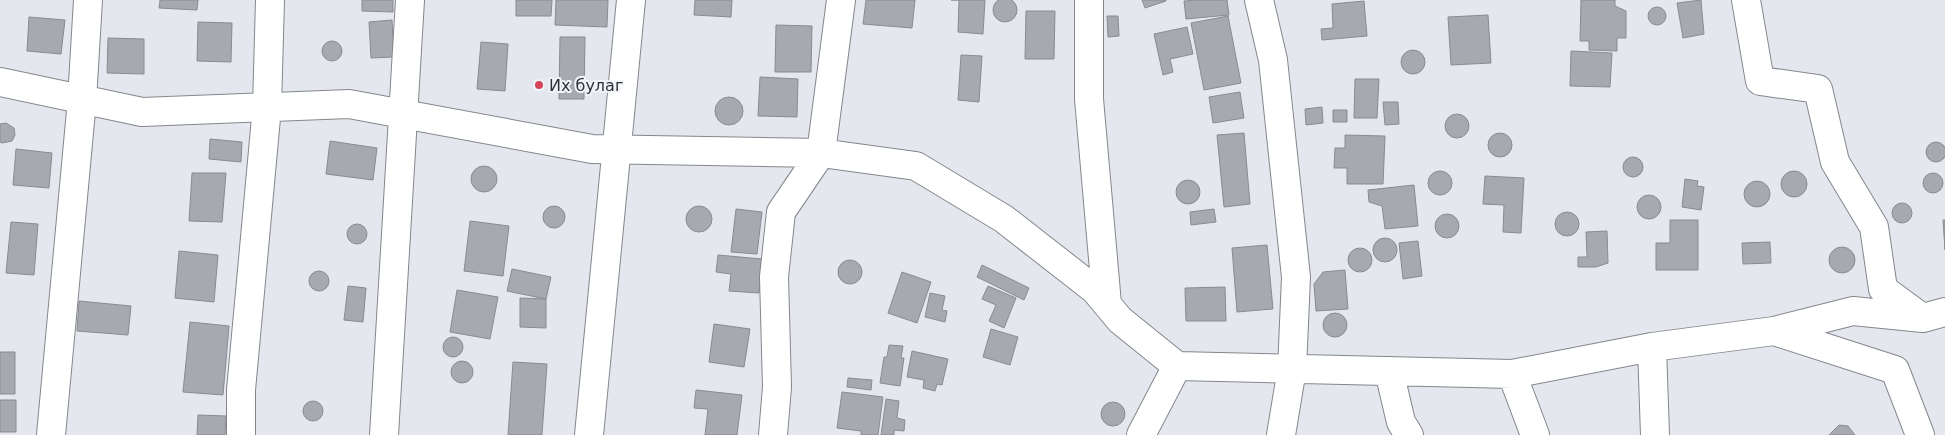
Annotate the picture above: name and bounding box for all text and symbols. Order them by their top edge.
place label: Их булаг [549,76,623,95]
marker: Их булаг [533,79,545,91]

